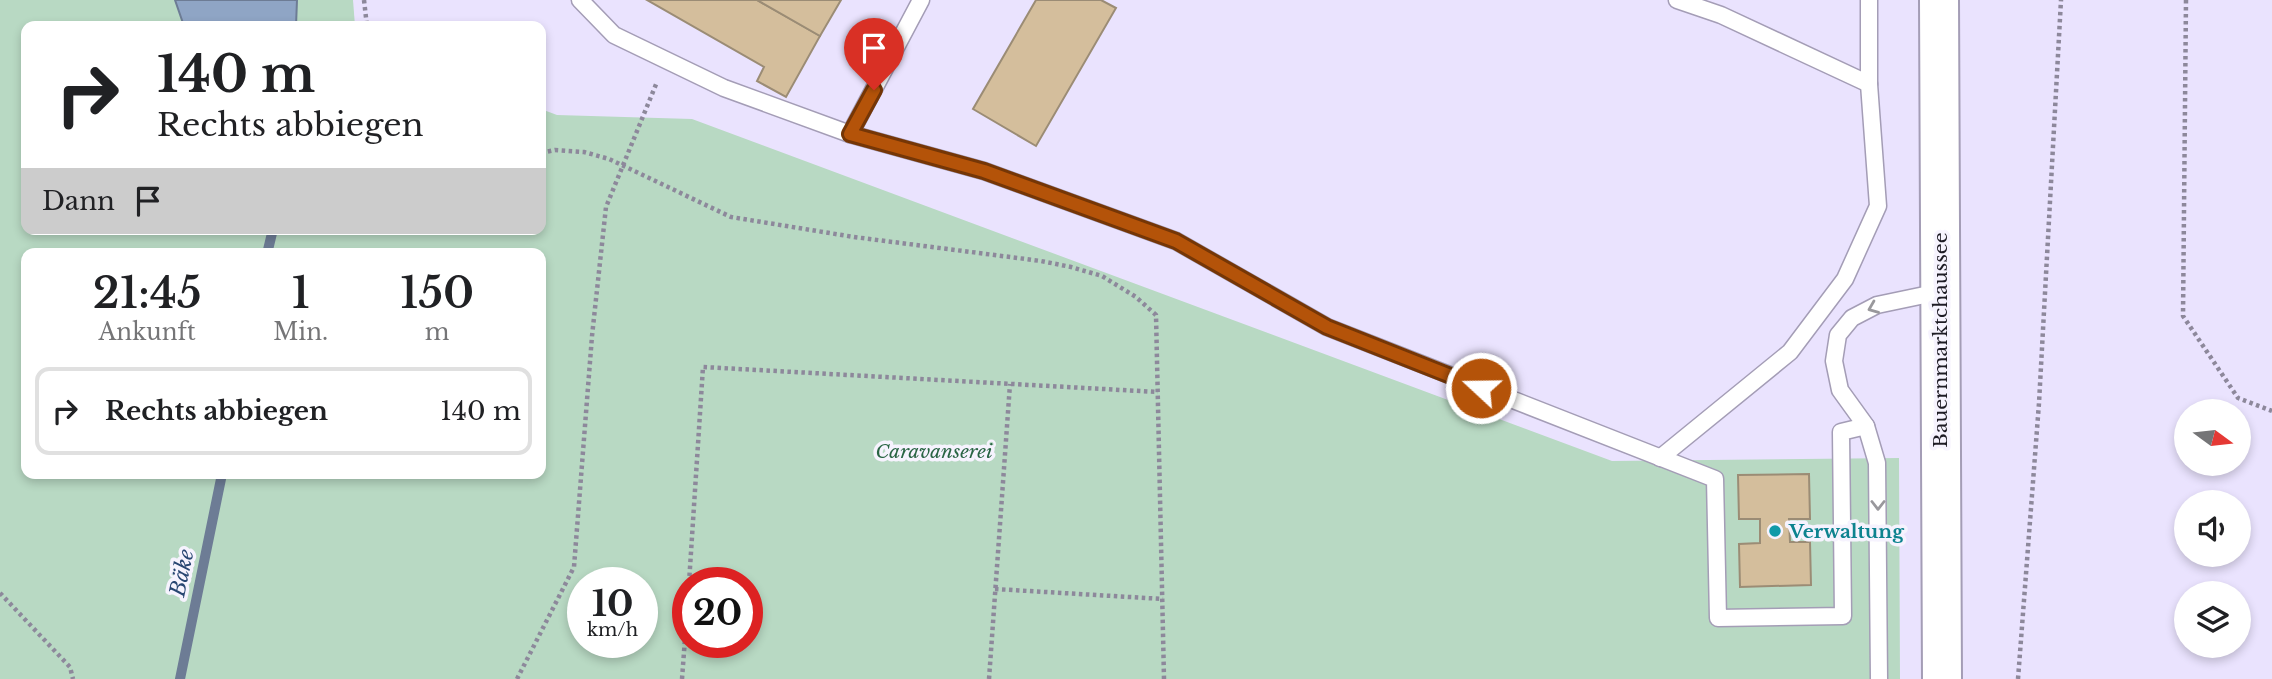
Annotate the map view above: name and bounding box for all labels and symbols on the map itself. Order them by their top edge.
pin [844,18,904,90]
street label: Bauernmarktchaussee [1929,232,1952,448]
one-way arrow [1868,300,1880,314]
position arrow [1444,351,1518,425]
north arrow [2174,399,2250,476]
park label: Caravanserei [875,440,993,463]
one-way arrow [1870,500,1886,511]
place label: Verwaltung [1788,520,1905,543]
marker: Verwaltung [1767,523,1783,539]
water label: Bäke [164,547,200,600]
speed limit sign: 20 [672,567,763,658]

